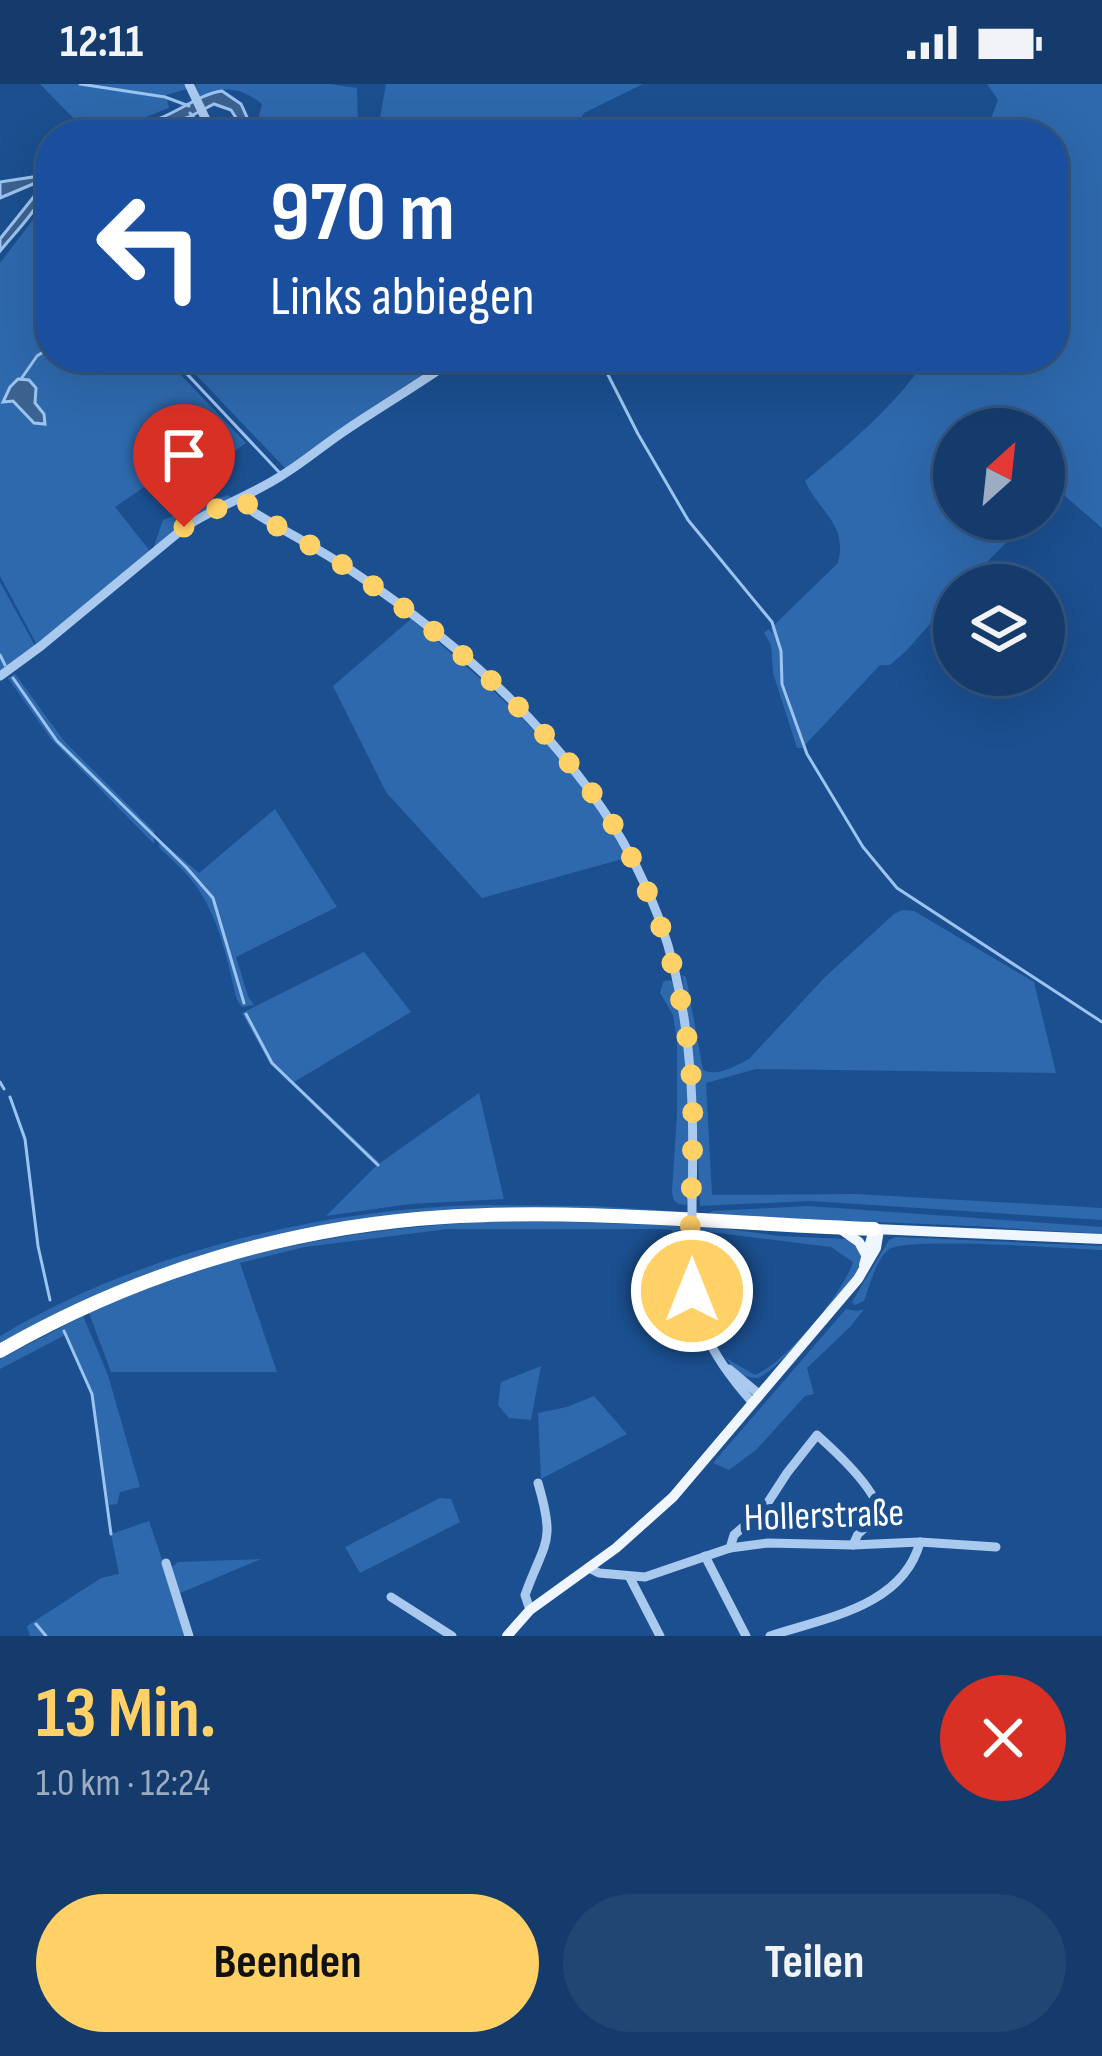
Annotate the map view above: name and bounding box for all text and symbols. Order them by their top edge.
text: 12:11 [60,15,143,70]
text: 970 m [270,163,455,264]
icon: left [72,168,228,324]
text: Links abbiegen [270,265,535,330]
pin [133,404,235,527]
north arrow [933,408,1065,540]
map controls [933,408,1065,696]
icon: arrive [151,422,217,488]
button: layers [933,564,1065,696]
position arrow [629,1228,755,1354]
street label: Hollerstraße [743,1490,905,1542]
text: 13 Min. [36,1671,216,1758]
button: close [940,1675,1066,1801]
text: 1.0 km · 12:24 [36,1760,210,1807]
button: Beenden [36,1894,539,2032]
button: Teilen [563,1894,1066,2032]

